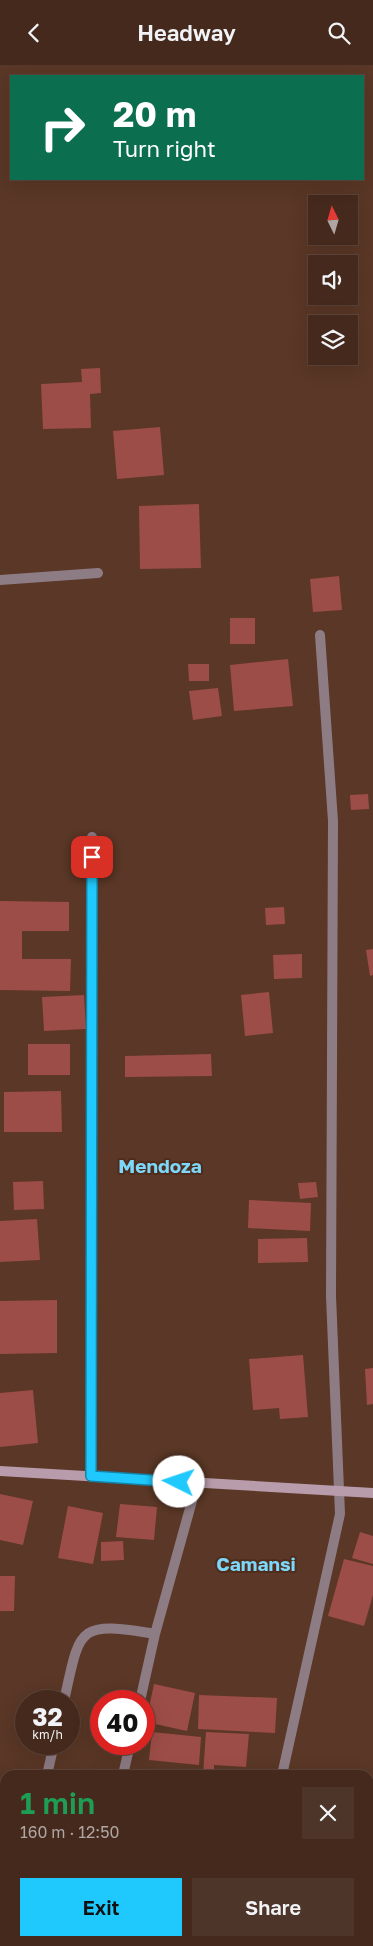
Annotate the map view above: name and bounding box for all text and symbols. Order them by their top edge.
icon: back [20,19,48,47]
text: Headway [137,19,236,46]
icon: search [325,19,353,47]
text: 20 m [113,93,196,135]
icon: right [30,95,95,160]
text: Turn right [113,135,216,162]
north arrow [308,195,358,245]
map controls [308,195,358,365]
button: sound [308,255,358,305]
button: layers [308,315,358,365]
pin [71,836,113,878]
icon: arrive [78,843,106,871]
district label: Mendoza [118,1154,202,1177]
position arrow [152,1455,204,1507]
district label: Camansi [216,1552,296,1575]
speed limit sign: 40 [90,1690,155,1755]
text: 32 [32,1701,63,1732]
text: km/h [32,1727,63,1742]
text: 1 min [20,1785,95,1821]
button: close [302,1787,354,1839]
text: 160 m · 12:50 [20,1822,119,1842]
button: Exit [20,1878,182,1936]
button: Share [192,1878,354,1936]

